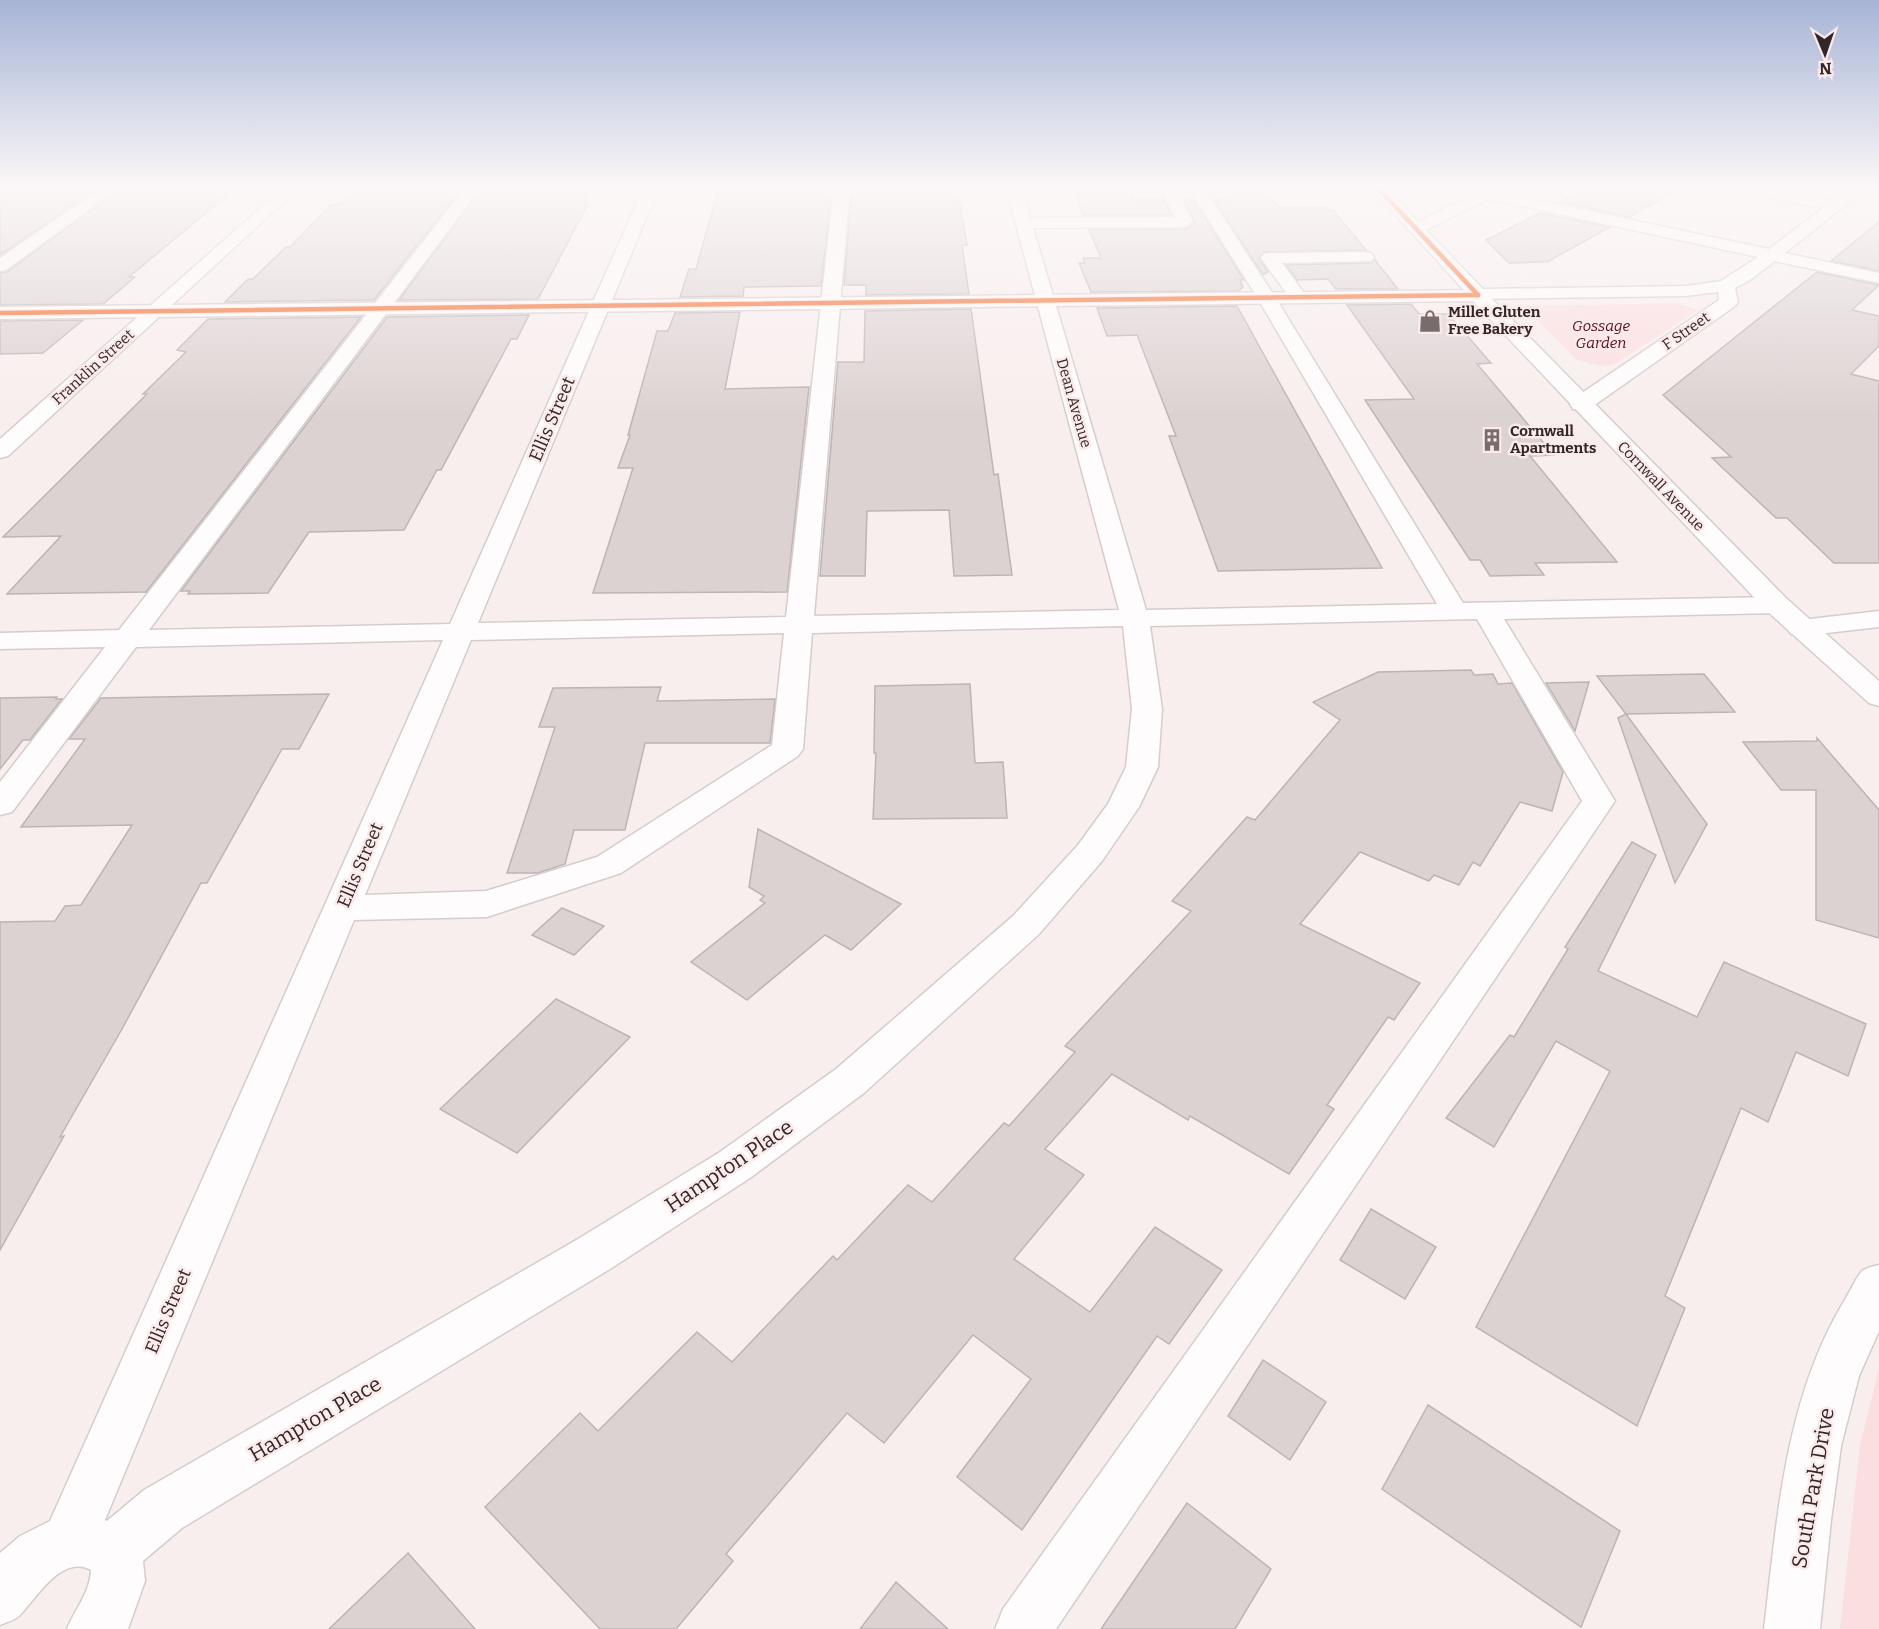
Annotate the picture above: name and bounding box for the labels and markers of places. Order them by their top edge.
place label: Millet Gluten Free Bakery [1448,303,1541,338]
shop icon: Millet Gluten Free Bakery [1417,308,1443,334]
place label: Cornwall Apartments [1510,422,1596,457]
building icon: Cornwall Apartments [1479,427,1505,453]

